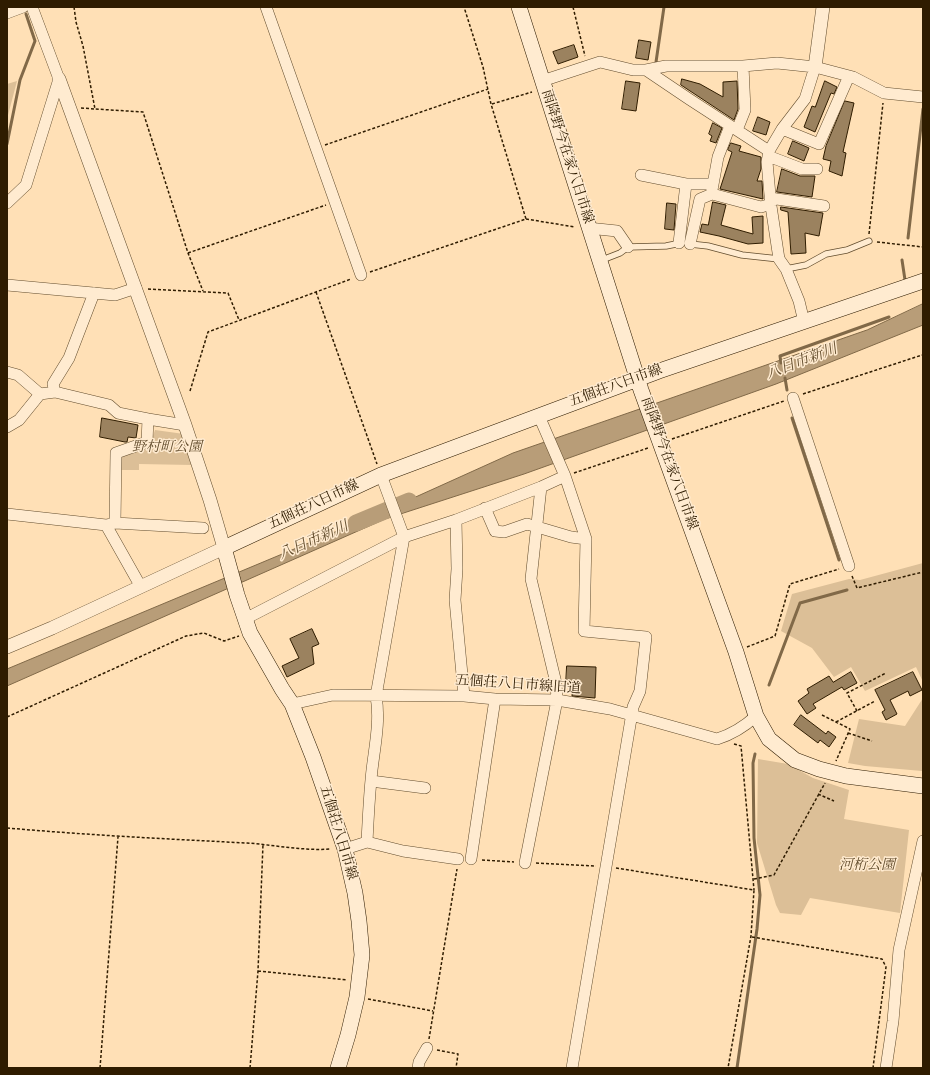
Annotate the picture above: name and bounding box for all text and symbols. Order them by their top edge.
street label: 雨降野今在家八日市線 [536,88,596,226]
water label: 八日市新川 [764,341,840,385]
street label: 五個荘八日市線 [567,362,665,412]
street label: 雨降野今在家八日市線 [636,395,700,533]
park label: 野村町公園 [132,441,202,457]
street label: 五個荘八日市線 [266,478,362,534]
water label: 八日市新川 [276,519,352,565]
street label: 五個荘八日市線旧道 [455,673,581,699]
street label: 五個荘八日市線 [315,784,359,882]
park label: 河桁公園 [839,859,895,875]

